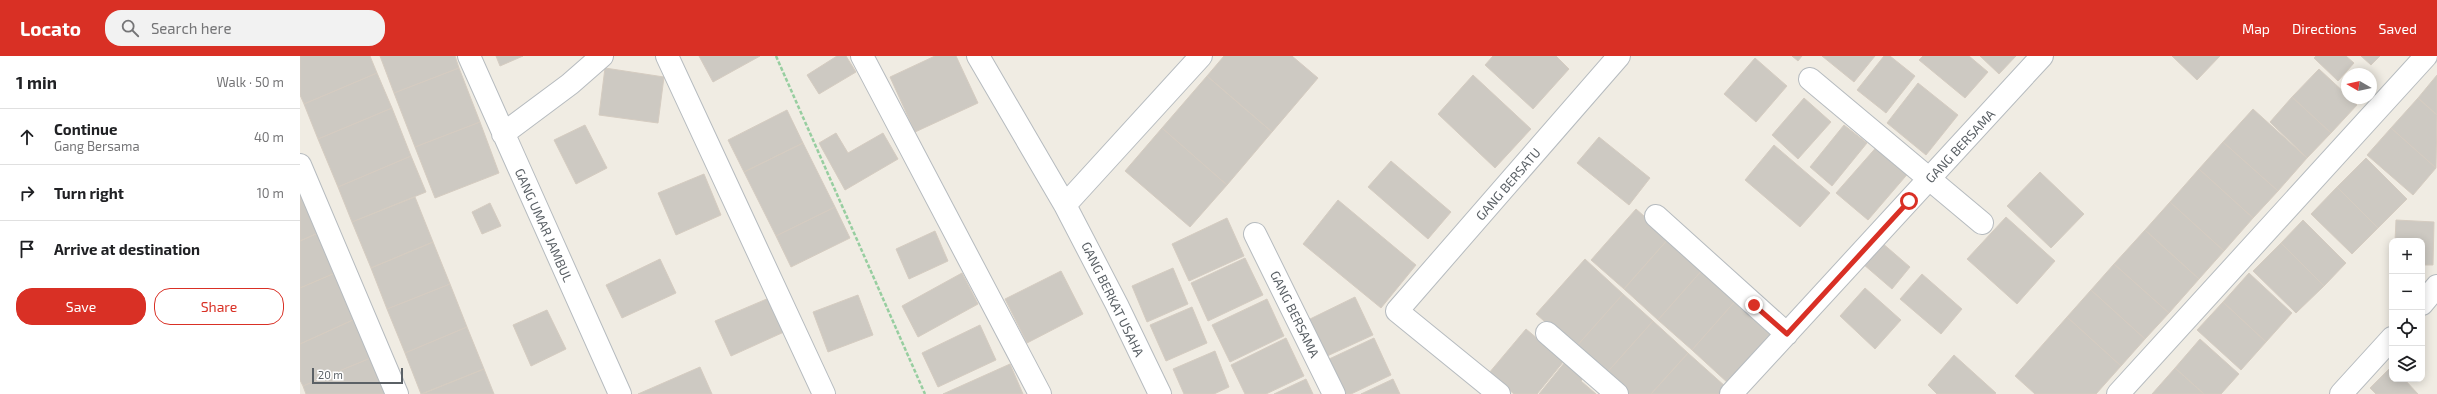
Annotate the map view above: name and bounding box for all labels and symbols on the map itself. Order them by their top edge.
north arrow [2341,68,2377,104]
street label: GANG BERSAMA [1922,106,1998,186]
street label: GANG BERSATU [1472,145,1544,223]
street label: GANG UMAR JAMBUL [512,166,576,285]
route start [1900,192,1918,210]
street label: GANG BERKAT USAHA [1078,239,1148,359]
street label: GANG BERSAMA [1267,268,1323,360]
route end [1745,296,1763,314]
scale bar [312,366,403,385]

